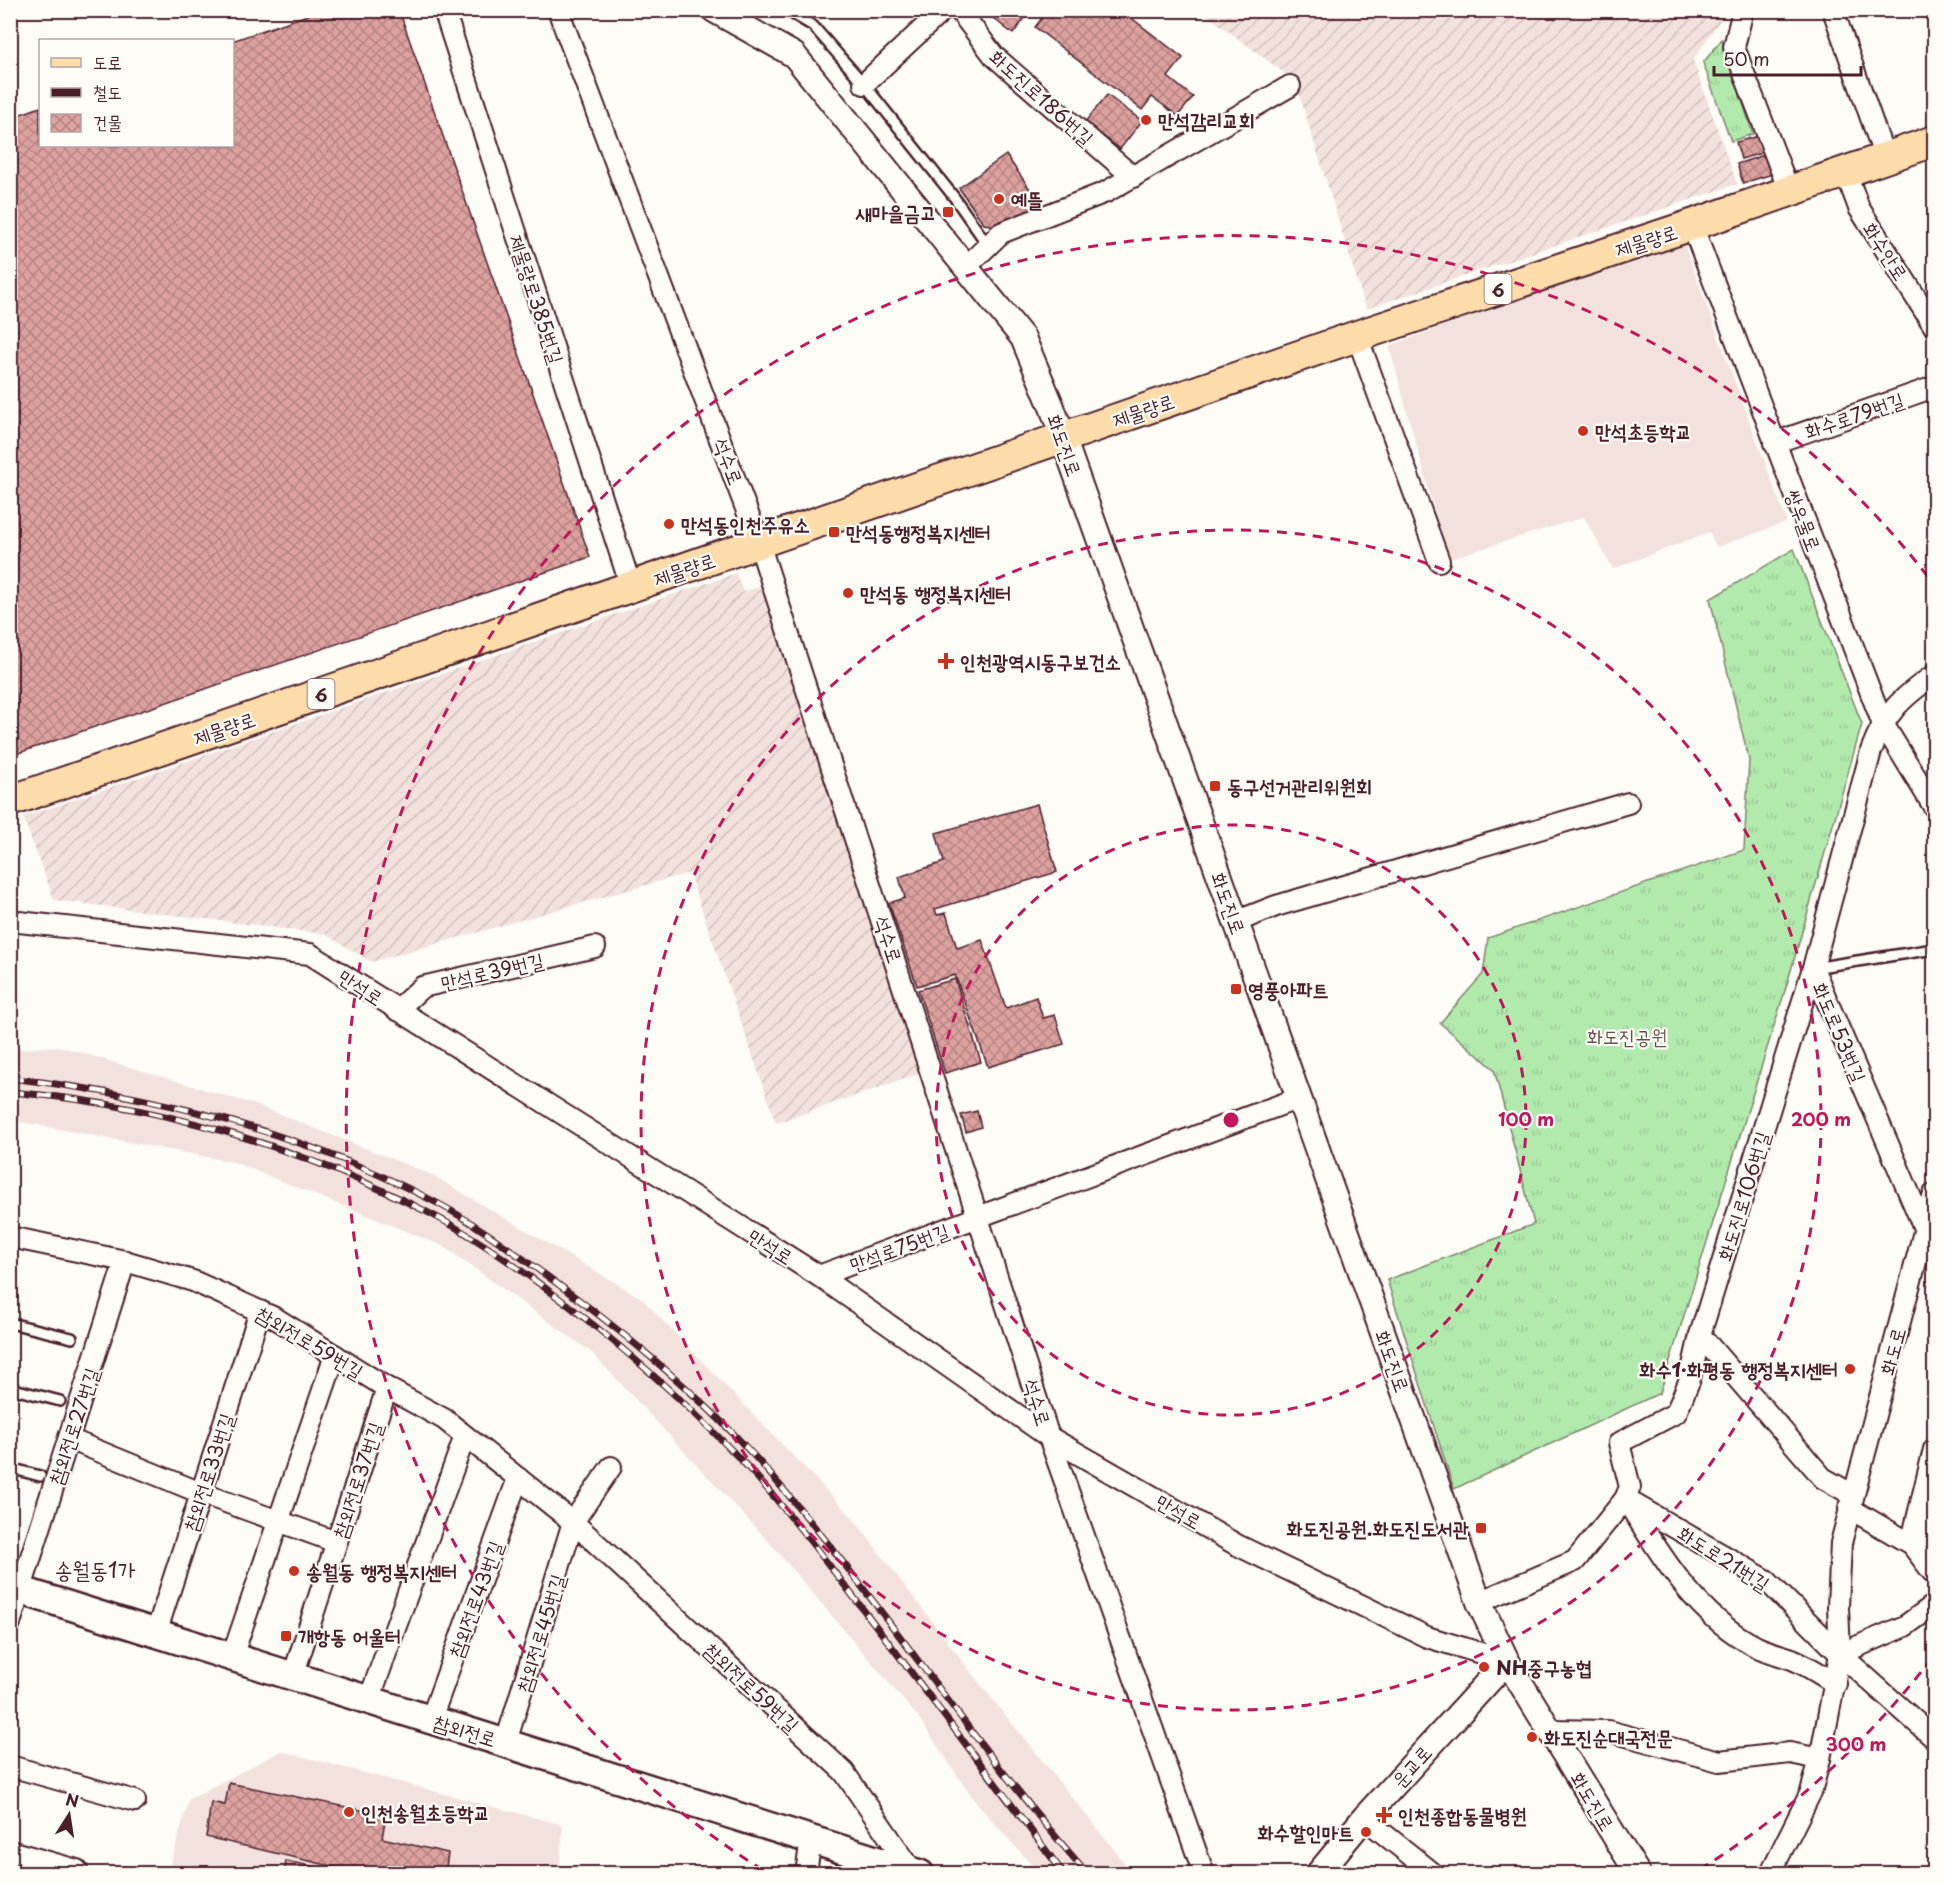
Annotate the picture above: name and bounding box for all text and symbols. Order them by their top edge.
legend [39,39,234,147]
scale bar [1714,39,1861,77]
street label: 화도진로186번길 [983,42,1101,152]
text: 50 m [1723,45,1770,72]
text: 도로 [93,48,122,75]
text: 철도 [93,78,122,105]
place label: 만석감리교회 [1158,105,1255,135]
text: 건물 [93,108,122,135]
marker: 만석감리교회 [1139,113,1153,127]
place label: 예뜰 [1011,184,1043,214]
marker: 예뜰 [992,192,1006,206]
place label: 새마을금고 [855,197,936,227]
marker: 새마을금고 [941,205,955,219]
street label: 제물량로 [1611,216,1681,264]
street label: 화수안로 [1856,216,1916,286]
street label: 제물량로385번길 [502,230,572,368]
road number: 6 [1484,274,1512,304]
street label: 화수로79번길 [1800,384,1908,446]
street label: 제물량로 [1108,385,1178,435]
street label: 화도진로 [1040,410,1090,480]
place label: 만석초등학교 [1595,416,1692,446]
marker: 만석초등학교 [1576,424,1590,438]
street label: 석수로 [706,433,752,489]
street label: 쌍우물로 [1778,485,1830,555]
place label: 만석동인천주유소 [681,509,810,539]
marker: 만석동인천주유소 [662,517,676,531]
place label: 만석동행정복지센터 [846,517,991,547]
marker: 만석동행정복지센터 [827,525,841,539]
street label: 제물량로 [649,544,719,594]
place label: 만석동 행정복지센터 [860,578,1011,608]
marker: 만석동 행정복지센터 [841,586,855,600]
place label: 인천광역시동구보건소 [960,646,1121,676]
marker: 인천광역시동구보건소 [937,652,955,670]
road number: 6 [308,679,334,709]
street label: 제물량로 [189,703,259,753]
place label: 동구선거관리위원회 [1227,771,1372,801]
marker: 동구선거관리위원회 [1208,779,1222,793]
street label: 화도진로 [1204,868,1254,938]
street label: 석수로 [867,911,911,967]
street label: 만석로39번길 [437,945,547,997]
street label: 만석로 [333,961,389,1013]
place label: 영풍아파트 [1248,974,1328,1004]
street label: 화도로53번길 [1805,977,1875,1087]
marker: 영풍아파트 [1229,982,1243,996]
park label: 화도진공원 [1587,1021,1667,1051]
text: 100 m [1498,1105,1554,1132]
text: 200 m [1791,1105,1851,1132]
centre of rings [1221,1110,1241,1130]
street label: 화도진로106번길 [1709,1127,1777,1265]
street label: 만석로75번길 [845,1215,953,1279]
street label: 만석로 [743,1220,799,1272]
street label: 참외전로59번길 [251,1298,369,1386]
street label: 화도로 [1871,1324,1913,1378]
street label: 화도진로 [1368,1326,1418,1396]
place label: 화수1·화평동 행정복지센터 [1639,1354,1838,1384]
marker: 화수1·화평동 행정복지센터 [1843,1362,1857,1376]
street label: 참외전로27번길 [40,1364,106,1488]
street label: 석수로 [1017,1375,1059,1429]
street label: 참외전로33번길 [175,1409,241,1535]
street label: 참외전로37번길 [324,1418,390,1542]
street label: 만석로 [1151,1486,1207,1536]
place label: 화도진공원.화도진도서관 [1286,1513,1469,1543]
street label: 화도로21번길 [1672,1518,1776,1598]
marker: 화도진공원.화도진도서관 [1474,1521,1488,1535]
street label: 참외전로43번길 [440,1536,510,1662]
district label: 송월동1가 [55,1552,136,1585]
place label: 송월동 행정복지센터 [306,1556,457,1586]
marker: 송월동 행정복지센터 [287,1564,301,1578]
street label: 참외전로45번길 [508,1570,572,1696]
place label: 개항동 어울터 [298,1621,401,1651]
marker: 개항동 어울터 [279,1629,293,1643]
street label: 참외전로59번길 [698,1635,806,1739]
place label: NH중구농협 [1496,1652,1592,1682]
marker: NH중구농협 [1477,1660,1491,1674]
street label: 참외전로 [430,1706,500,1754]
place label: 화도진순대국전문 [1544,1722,1673,1752]
marker: 화도진순대국전문 [1525,1730,1539,1744]
text: 300 m [1826,1730,1886,1757]
street label: 운교로 [1384,1738,1438,1794]
street label: 화도진로 [1564,1766,1622,1836]
north arrow [39,1785,99,1845]
text: N [64,1786,81,1812]
place label: 인천송월초등학교 [361,1797,490,1827]
place label: 인천종합동물병원 [1398,1800,1527,1830]
marker: 인천송월초등학교 [342,1805,356,1819]
marker: 인천종합동물병원 [1375,1806,1393,1824]
place label: 화수할인마트 [1257,1817,1354,1847]
marker: 화수할인마트 [1359,1825,1373,1839]

